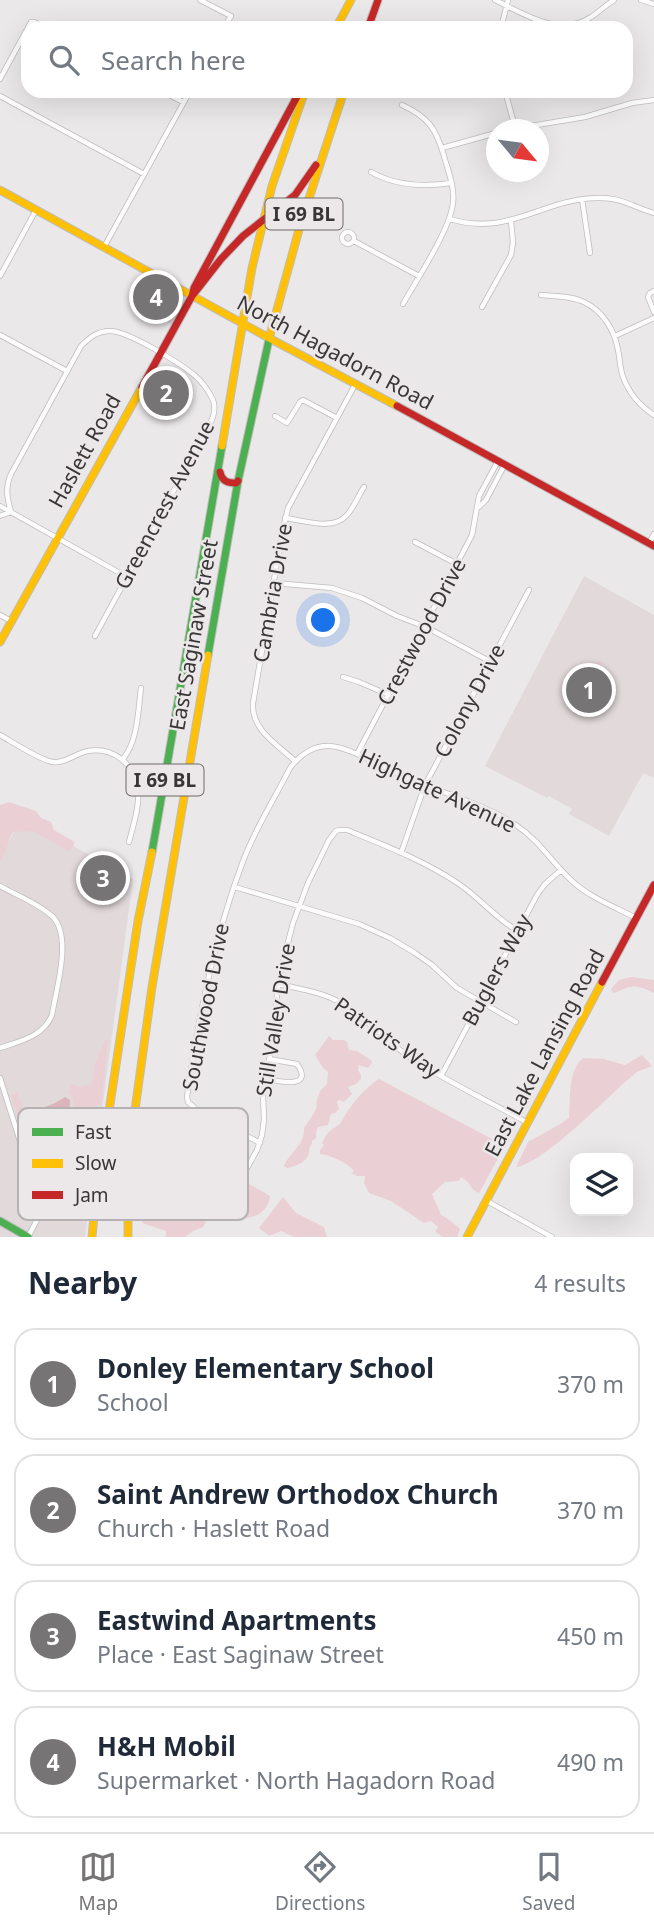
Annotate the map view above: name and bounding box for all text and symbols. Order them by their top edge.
search box [21,21,633,98]
icon: search [45,41,83,79]
text: Search here [101,42,246,78]
north arrow [486,119,549,182]
road number: I 69 BL [266,198,342,230]
pin: 4 [133,271,179,323]
street label: North Hagadorn Road [232,288,439,416]
pin: 2 [143,367,189,419]
street label: Haslett Road [41,389,127,512]
street label: Greencrest Avenue [108,415,220,594]
street label: Cambria Drive [246,521,298,665]
street label: East Saginaw Street [162,537,224,733]
street label: Crestwood Drive [370,553,472,710]
your location [306,603,340,637]
street label: Colony Drive [427,639,511,762]
pin: 1 [566,664,612,716]
street label: Highgate Avenue [354,741,520,839]
road number: I 69 BL [127,764,204,796]
pin: 3 [80,852,126,904]
street label: Buglers Way [455,909,537,1030]
street label: Southwood Drive [175,921,235,1093]
street label: Still Valley Drive [249,941,301,1099]
street label: East Lake Lansing Road [478,944,611,1161]
street label: Patriots Way [329,990,446,1084]
legend [18,1108,248,1220]
text: Fast [75,1119,112,1145]
text: Slow [75,1150,116,1176]
map controls [570,1153,633,1216]
button: layers [570,1153,633,1216]
text: Jam [73,1182,109,1208]
text: Nearby [28,1262,137,1303]
text: 4 results [534,1267,626,1299]
text: Donley Elementary School [97,1350,434,1386]
text: 1 [46,1368,60,1400]
text: 370 m [557,1368,624,1400]
text: School [97,1386,169,1418]
text: Saint Andrew Orthodox Church [97,1476,499,1512]
text: 2 [46,1494,60,1526]
text: 370 m [557,1494,624,1526]
text: Church · Haslett Road [97,1512,330,1544]
text: Eastwind Apartments [97,1602,377,1638]
text: 3 [46,1620,60,1652]
text: 450 m [557,1620,624,1652]
text: Place · East Saginaw Street [97,1638,384,1670]
text: H&H Mobil [97,1728,236,1764]
text: 4 [46,1746,60,1778]
text: 490 m [557,1746,624,1778]
text: Supermarket · North Hagadorn Road [97,1764,495,1796]
tab: Map [79,1848,118,1916]
tab: Directions [275,1848,365,1916]
tab: Saved [522,1848,575,1916]

